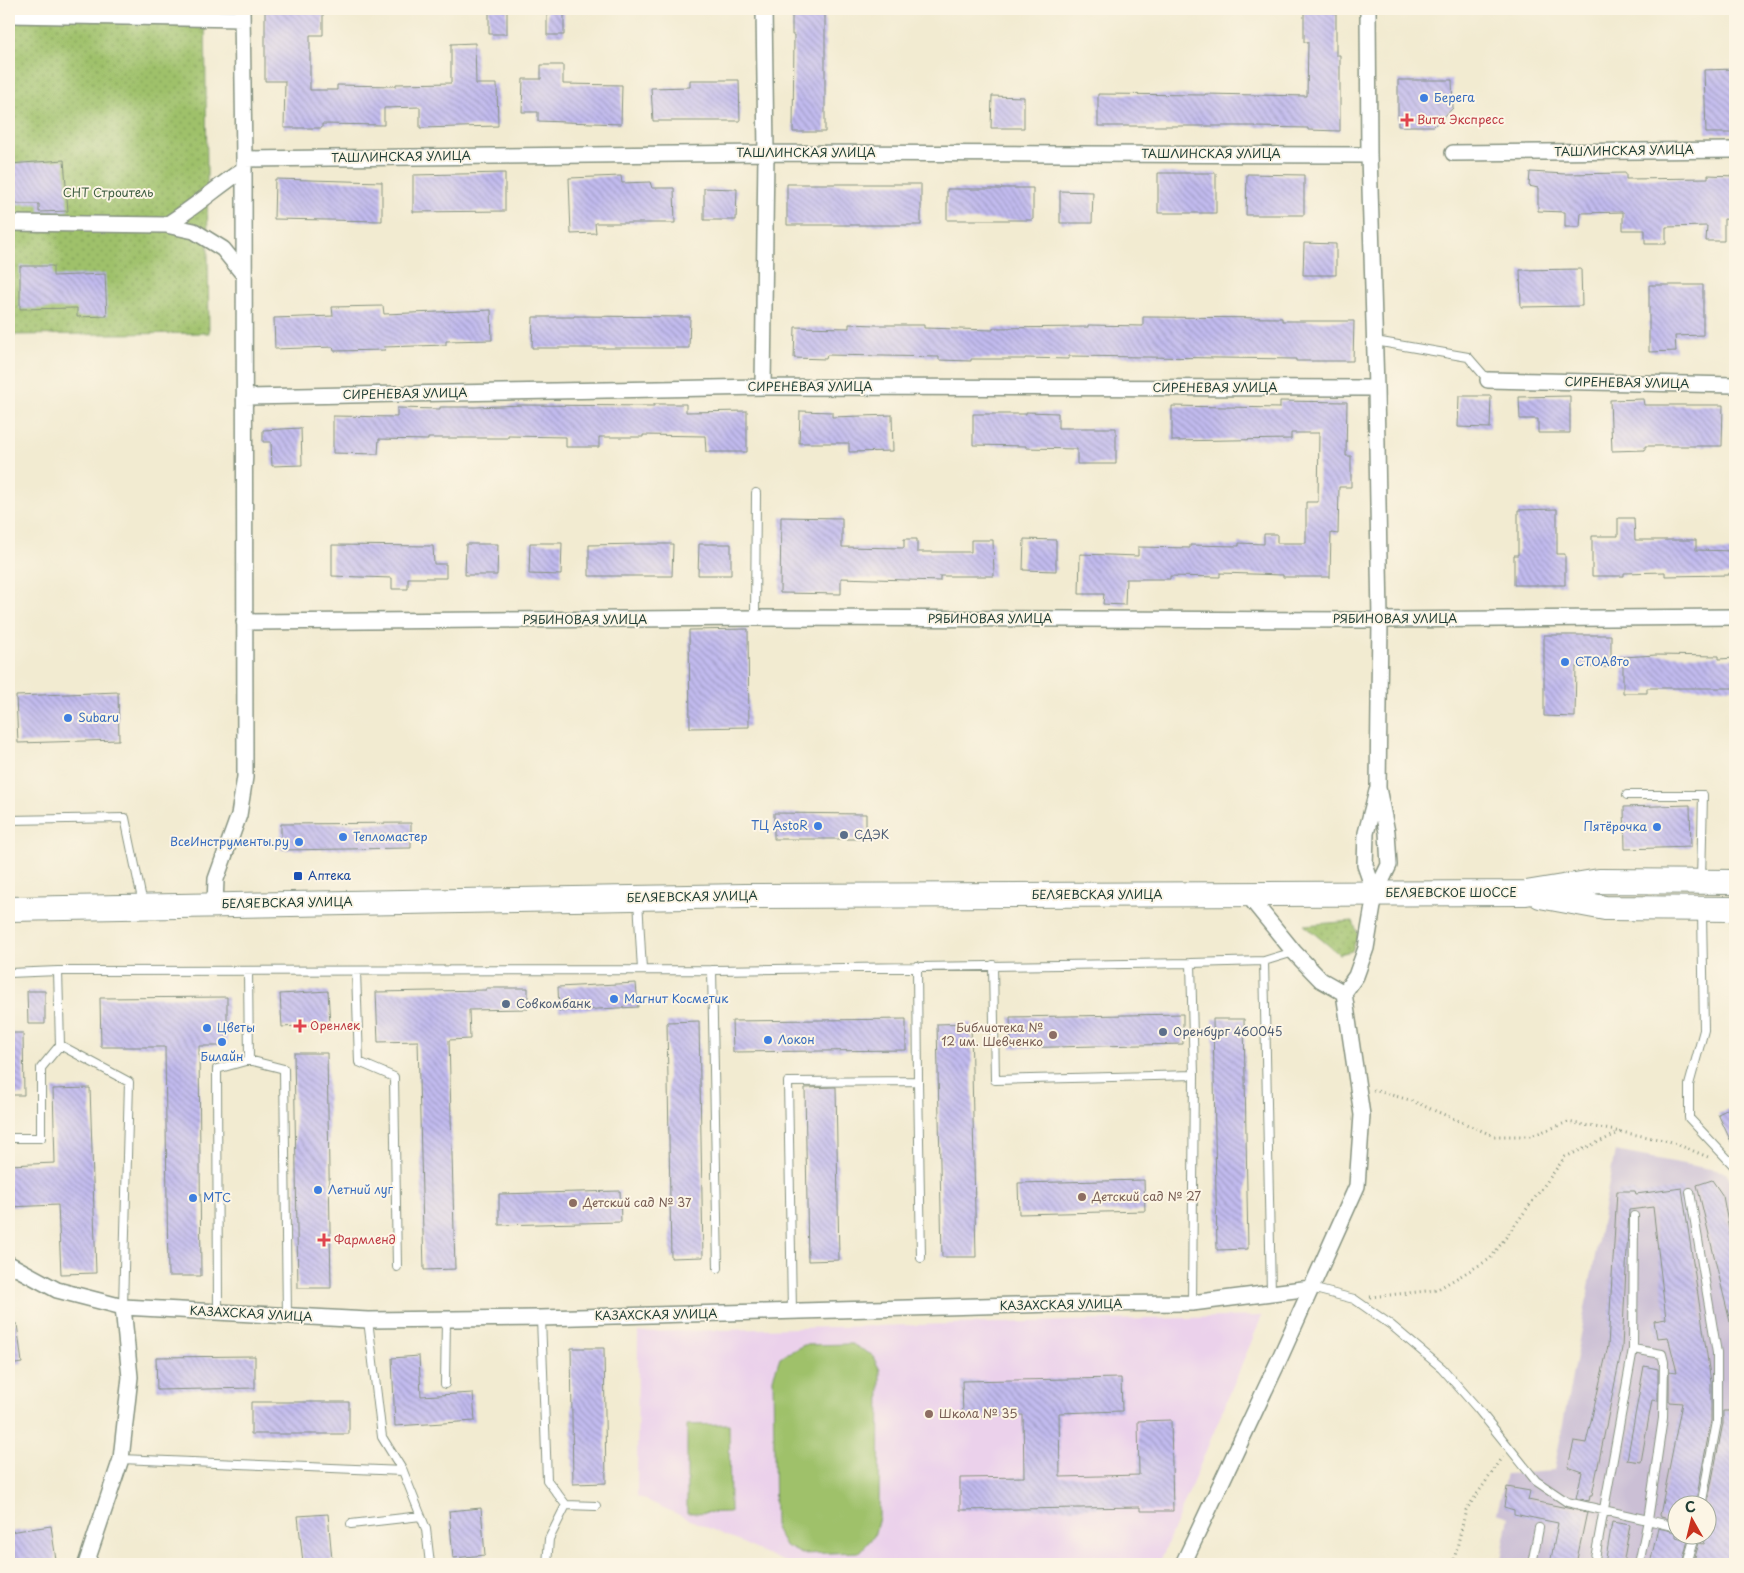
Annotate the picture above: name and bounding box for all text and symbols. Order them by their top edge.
place label: Берега [1434,88,1475,106]
marker: Берега [1418,92,1430,104]
place label: Вита Экспресс [1417,110,1504,128]
marker: Вита Экспресс [1401,114,1413,126]
street label: ТАШЛИНСКАЯ УЛИЦА [1554,140,1694,160]
street label: ТАШЛИНСКАЯ УЛИЦА [736,143,876,161]
street label: ТАШЛИНСКАЯ УЛИЦА [1141,144,1281,162]
street label: ТАШЛИНСКАЯ УЛИЦА [331,146,471,166]
park label: СНТ Строитель [63,183,153,201]
street label: СИРЕНЕВАЯ УЛИЦА [1564,372,1690,392]
street label: СИРЕНЕВАЯ УЛИЦА [748,377,872,395]
street label: СИРЕНЕВАЯ УЛИЦА [1153,378,1277,396]
street label: СИРЕНЕВАЯ УЛИЦА [342,383,468,403]
street label: РЯБИНОВАЯ УЛИЦА [928,609,1052,627]
street label: РЯБИНОВАЯ УЛИЦА [1333,609,1457,627]
street label: РЯБИНОВАЯ УЛИЦА [523,610,647,628]
place label: СТОАвто [1575,652,1629,670]
marker: СТОАвто [1559,656,1571,668]
place label: Subaru [78,708,119,726]
marker: Subaru [62,712,74,724]
place label: ТЦ AstoR [751,816,808,834]
place label: Пятёрочка [1584,817,1647,835]
marker: ТЦ AstoR [812,820,824,832]
marker: Пятёрочка [1651,821,1663,833]
place label: СДЭК [854,825,889,843]
place label: Тепломастер [353,827,428,845]
marker: СДЭК [838,829,850,841]
marker: Тепломастер [337,831,349,843]
place label: ВсеИнструменты.ру [170,832,289,850]
marker: ВсеИнструменты.ру [293,836,305,848]
place label: Аптека [308,866,352,884]
marker: Аптека [292,870,304,882]
street label: БЕЛЯЕВСКОЕ ШОССЕ [1385,883,1517,901]
street label: БЕЛЯЕВСКАЯ УЛИЦА [1031,885,1163,903]
street label: БЕЛЯЕВСКАЯ УЛИЦА [626,886,758,906]
street label: БЕЛЯЕВСКАЯ УЛИЦА [221,892,353,912]
place label: Магнит Косметик [624,989,729,1007]
marker: Магнит Косметик [608,993,620,1005]
place label: Совкомбанк [516,994,592,1012]
marker: Совкомбанк [500,998,512,1010]
place label: Оренлек [310,1016,361,1034]
place label: Цветы [217,1018,255,1036]
place label: Библиотека № 12 им. Шевченко [941,1018,1043,1050]
marker: Оренлек [294,1020,306,1032]
marker: Цветы [201,1022,213,1034]
place label: Оренбург 460045 [1173,1022,1282,1040]
marker: Оренбург 460045 [1157,1026,1169,1038]
marker: Библиотека № 12 им. Шевченко [1047,1029,1059,1041]
place label: Локон [778,1030,815,1048]
marker: Локон [762,1034,774,1046]
marker: Билайн [216,1036,228,1048]
place label: Билайн [201,1047,243,1065]
place label: Летний луг [328,1180,394,1198]
marker: Летний луг [312,1184,324,1196]
place label: Детский сад № 27 [1091,1187,1201,1205]
place label: МТС [203,1188,231,1206]
marker: Детский сад № 27 [1076,1191,1088,1203]
marker: МТС [187,1192,199,1204]
place label: Детский сад № 37 [582,1193,692,1211]
marker: Детский сад № 37 [567,1197,579,1209]
place label: Фармленд [334,1230,396,1248]
marker: Фармленд [318,1234,330,1246]
street label: КАЗАХСКАЯ УЛИЦА [999,1294,1123,1314]
street label: КАЗАХСКАЯ УЛИЦА [189,1301,313,1325]
street label: КАЗАХСКАЯ УЛИЦА [594,1304,718,1324]
place label: Школа № 35 [939,1404,1017,1422]
marker: Школа № 35 [923,1408,935,1420]
north arrow [1666,1496,1716,1546]
text: С [1683,1496,1697,1518]

